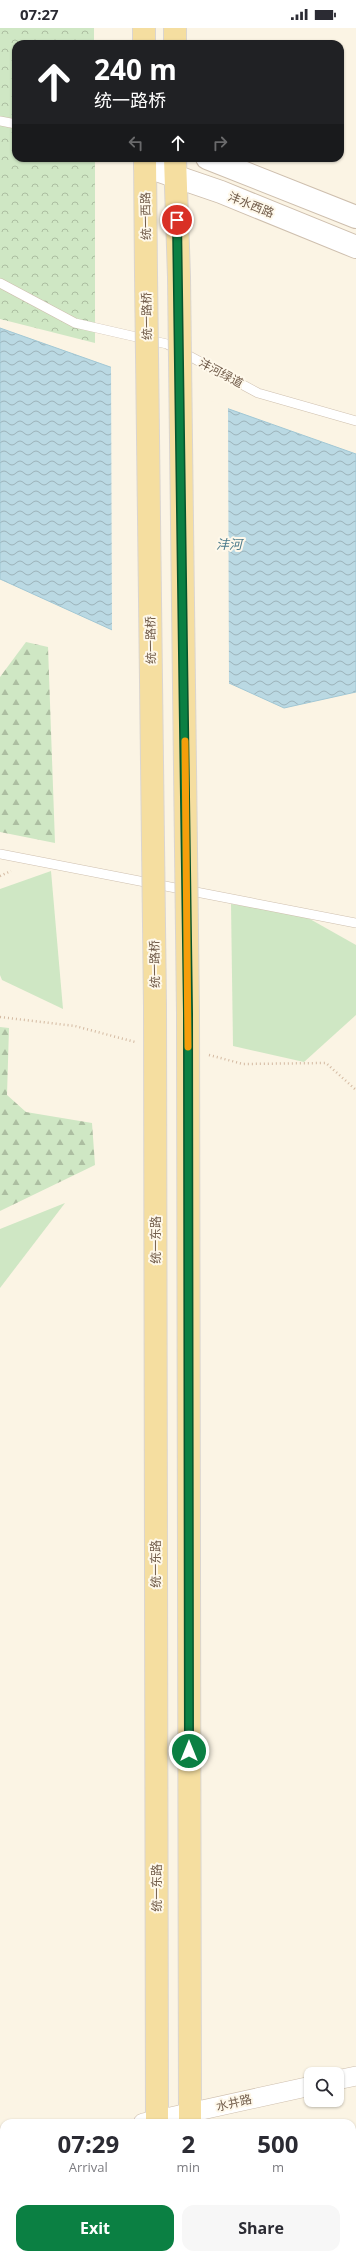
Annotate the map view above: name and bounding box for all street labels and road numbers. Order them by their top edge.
street label: 沣水西路 [226,188,277,221]
street label: 统一西路 [137,192,154,240]
street label: 统一路桥 [138,292,155,340]
street label: 沣河绿道 [196,354,246,391]
street label: 统一路桥 [142,616,159,664]
street label: 统一路桥 [146,940,163,988]
street label: 统一东路 [147,1216,164,1264]
street label: 统一东路 [147,1540,164,1588]
street label: 统一东路 [148,1864,165,1912]
street label: 水井路 [214,2090,253,2115]

